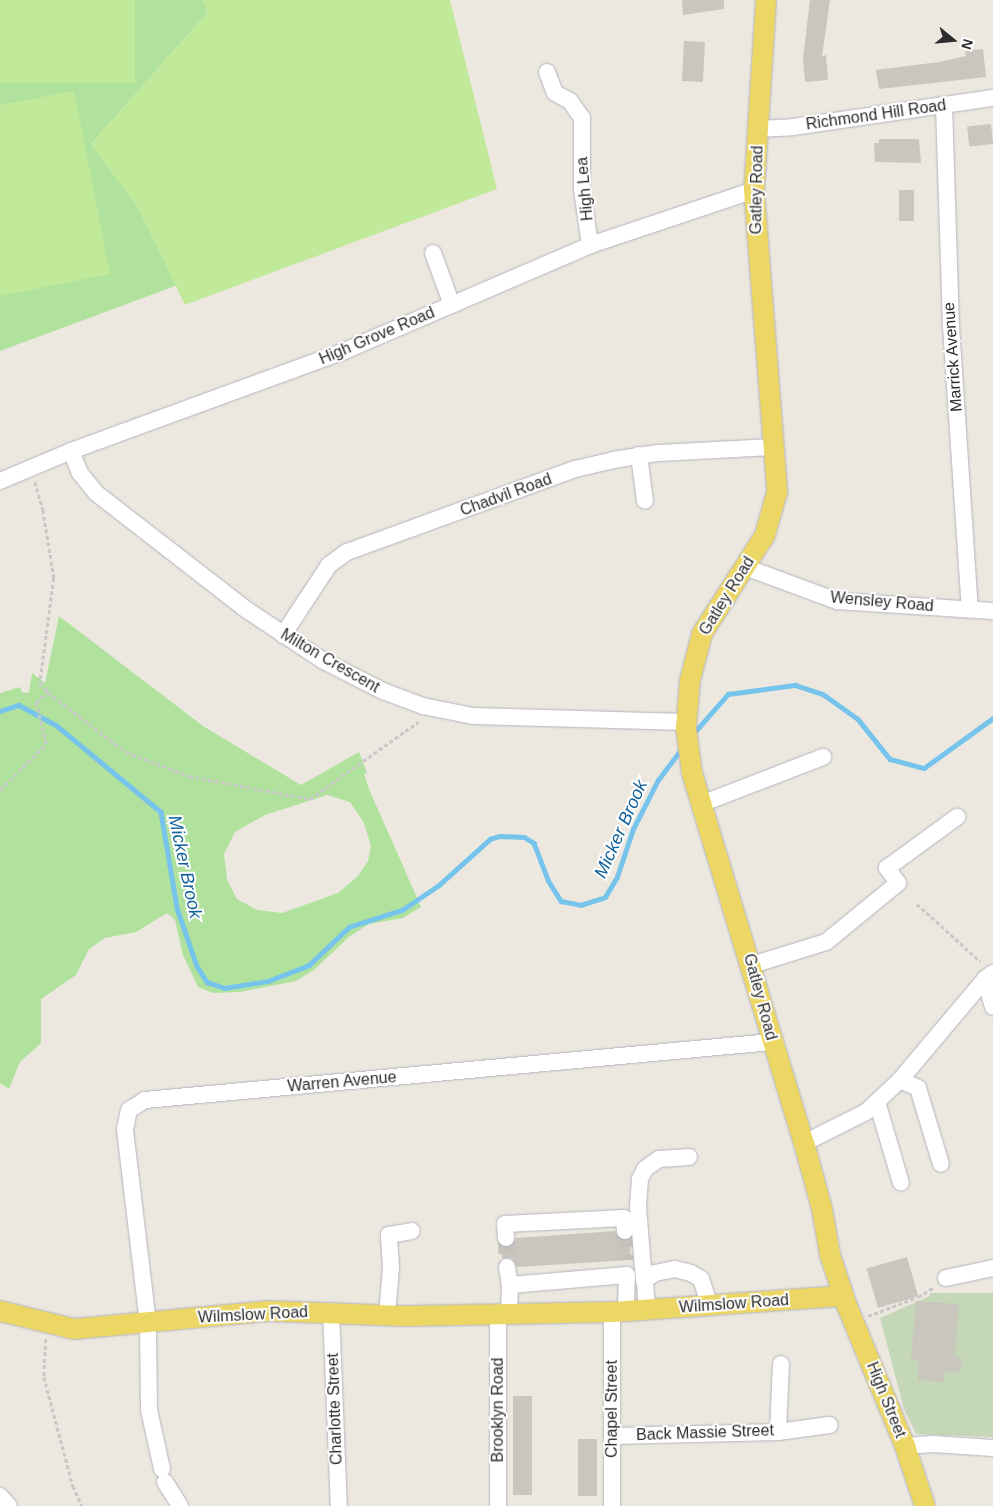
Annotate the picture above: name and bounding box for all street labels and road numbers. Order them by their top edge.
street label: Richmond Hill Road [805,96,947,134]
street label: Gatley Road [747,145,767,235]
street label: High Lea [573,156,597,222]
street label: Marrick Avenue [940,301,966,413]
street label: High Grove Road [316,303,438,369]
street label: Chadvil Road [458,470,554,520]
street label: Gatley Road [695,553,759,639]
street label: Wensley Road [829,588,935,616]
street label: Milton Crescent [277,625,383,697]
street label: Gatley Road [739,952,781,1042]
street label: Warren Avenue [286,1068,398,1096]
street label: Wilmslow Road [678,1291,790,1317]
street label: Wilmslow Road [197,1303,309,1327]
street label: Charlotte Street [323,1353,347,1465]
street label: Brooklyn Road [488,1358,508,1462]
street label: High Street [862,1359,910,1441]
street label: Chapel Street [602,1360,622,1458]
street label: Back Massie Street [636,1421,774,1445]

